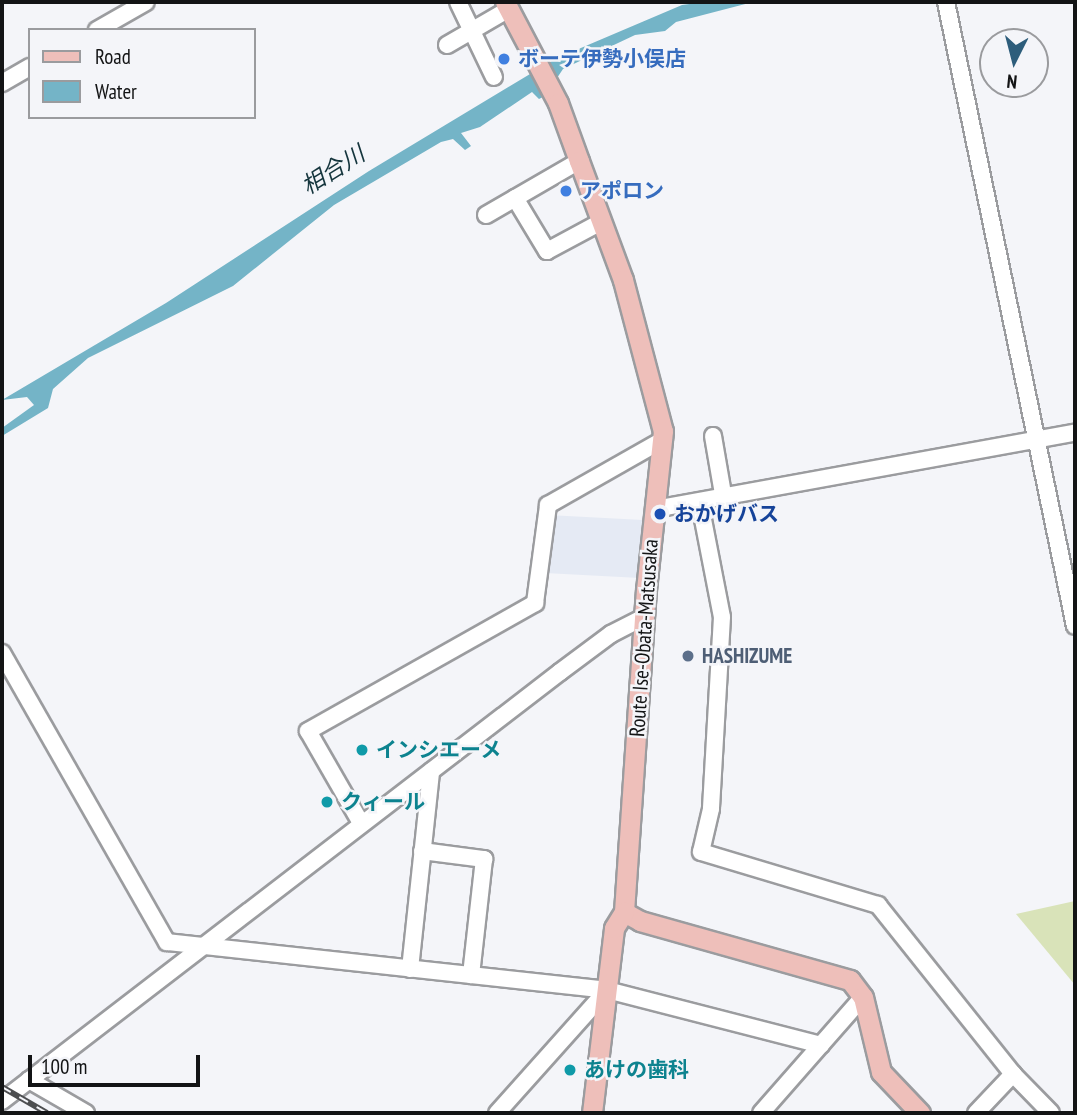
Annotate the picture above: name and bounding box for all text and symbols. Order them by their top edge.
legend [28,28,256,119]
north arrow [979,28,1049,98]
text: Road [95,43,131,70]
place label: ボーテ伊勢小俣店 [518,46,686,72]
marker: ボーテ伊勢小俣店 [496,51,512,67]
text: N [1006,69,1018,94]
text: Water [95,78,137,105]
water label: 相合川 [296,140,370,200]
place label: アポロン [580,178,664,204]
marker: アポロン [558,183,574,199]
place label: おかげバス [674,501,779,527]
marker: おかげバス [652,506,668,522]
street label: Route Ise-Obata-Matsusaka [625,538,663,738]
place label: HASHIZUME [702,643,792,669]
marker: HASHIZUME [680,648,696,664]
place label: インシエーメ [376,737,502,763]
marker: インシエーメ [354,742,370,758]
place label: クィール [341,789,425,815]
marker: クィール [319,794,335,810]
scale bar [32,1042,203,1086]
text: 100 m [41,1053,87,1080]
place label: あけの歯科 [584,1057,689,1083]
marker: あけの歯科 [562,1062,578,1078]

